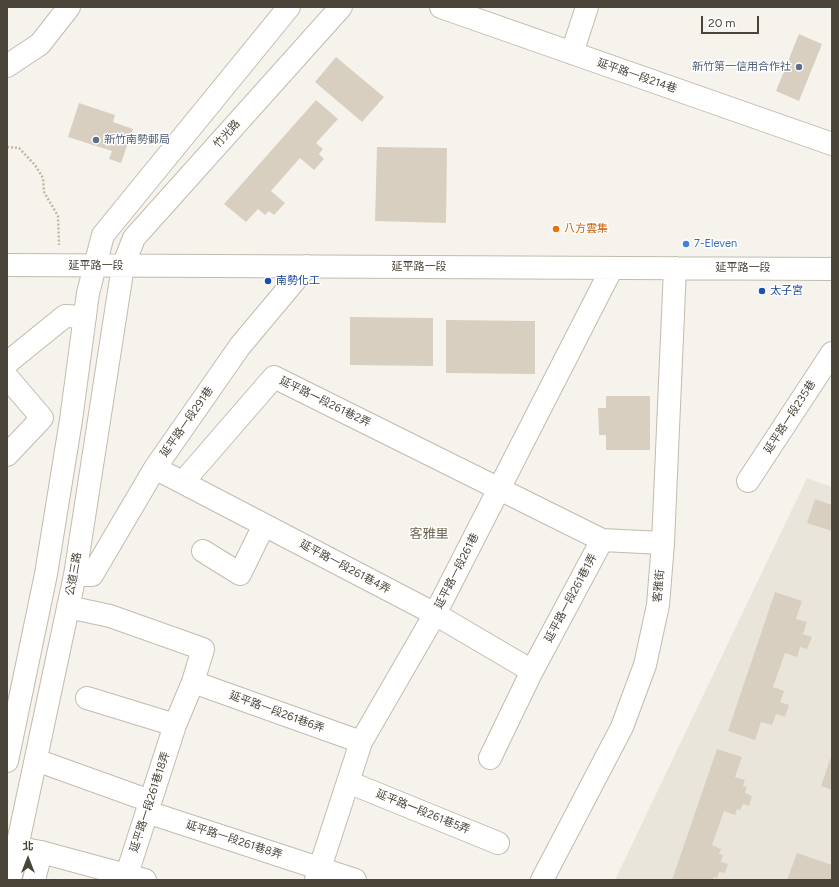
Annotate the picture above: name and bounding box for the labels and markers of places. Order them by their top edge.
place label: 新竹第一信用合作社 [692,60,791,74]
marker: 新竹第一信用合作社 [794,62,804,72]
place label: 新竹南勢郵局 [104,133,170,147]
marker: 新竹南勢郵局 [91,135,101,145]
place label: 八方雲集 [564,222,608,236]
marker: 八方雲集 [551,224,561,234]
place label: 7-Eleven [694,237,737,251]
marker: 7-Eleven [681,239,691,249]
place label: 南勢化工 [276,274,320,288]
marker: 南勢化工 [263,276,273,286]
place label: 太子宮 [770,284,803,298]
marker: 太子宮 [757,286,767,296]

